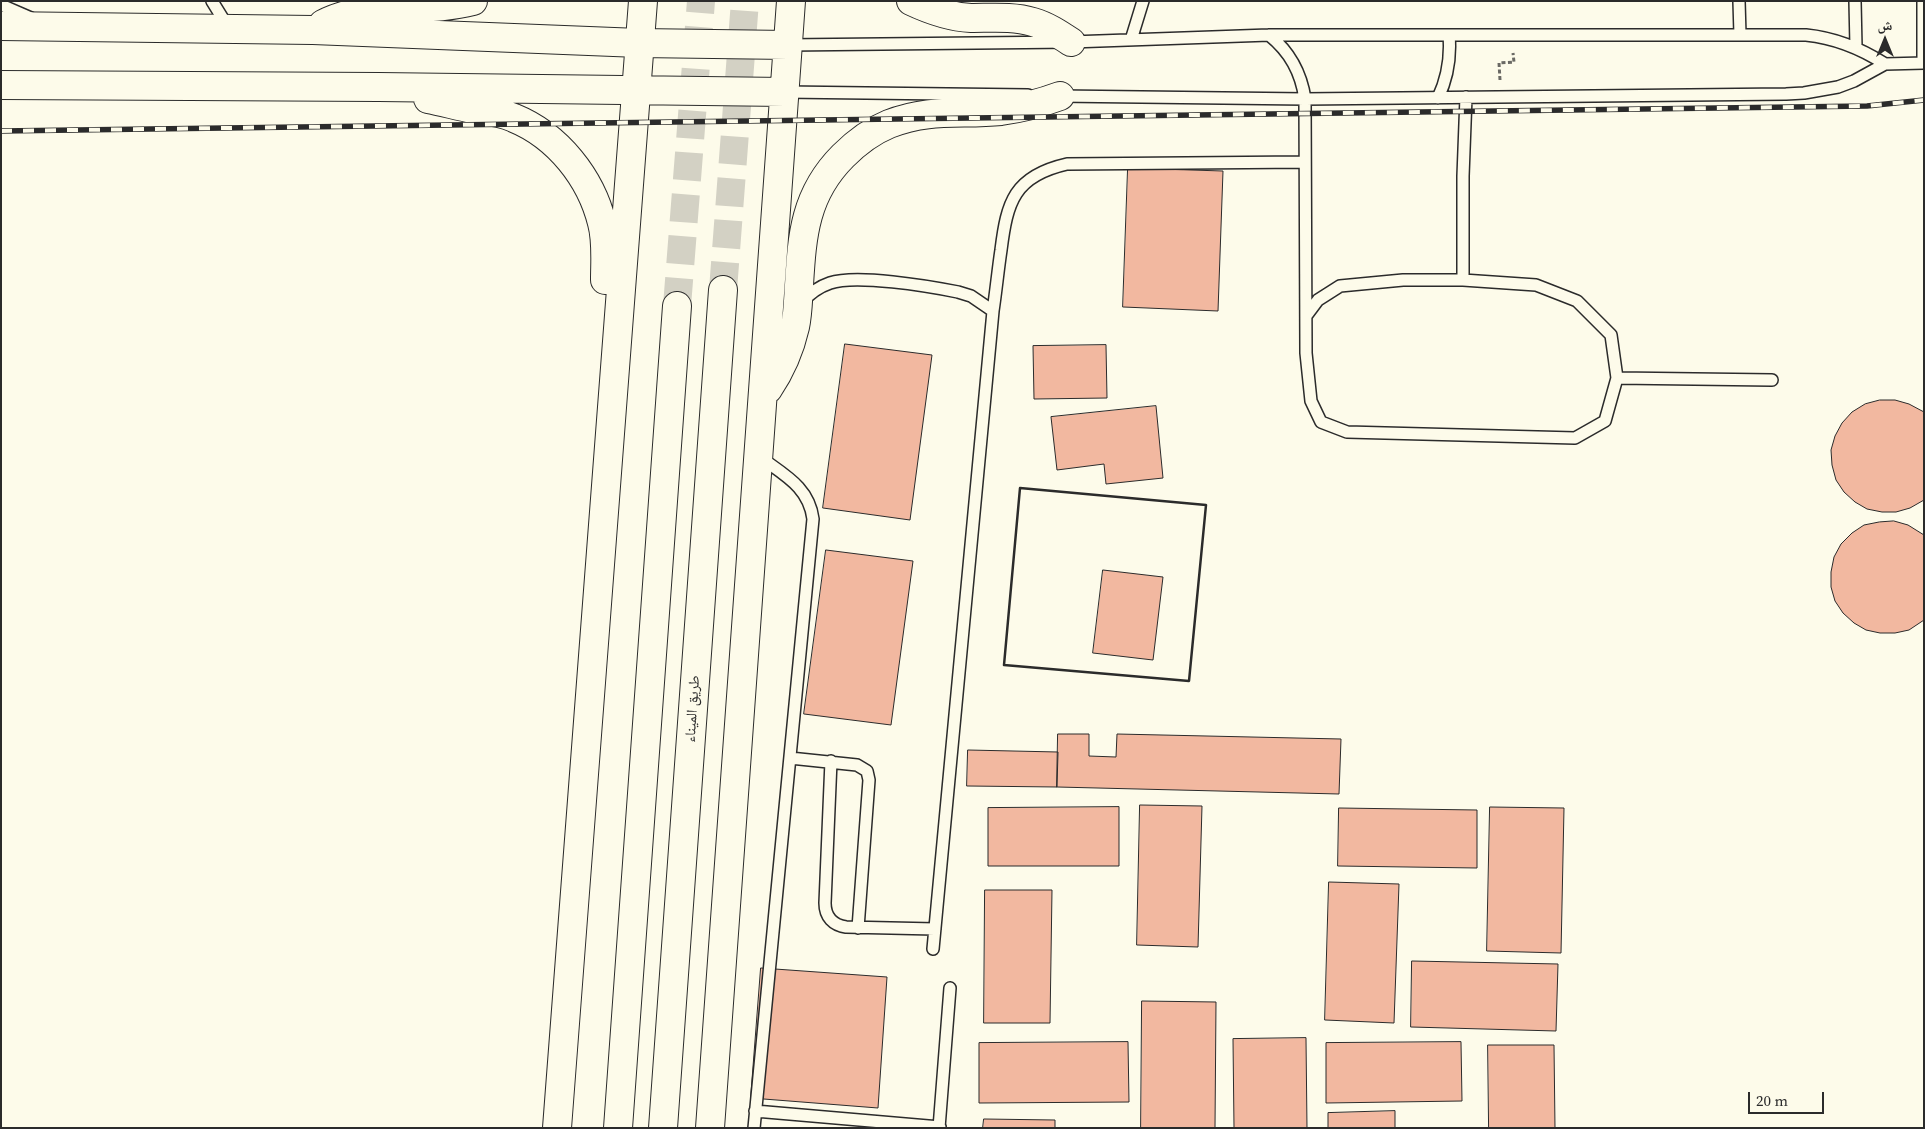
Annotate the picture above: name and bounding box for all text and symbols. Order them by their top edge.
north arrow [1860,15,1910,65]
text: ش [1878,15,1892,35]
street label: طريق الميناء [682,675,704,743]
scale bar [1750,1082,1826,1114]
text: 20 m [1756,1090,1788,1111]

